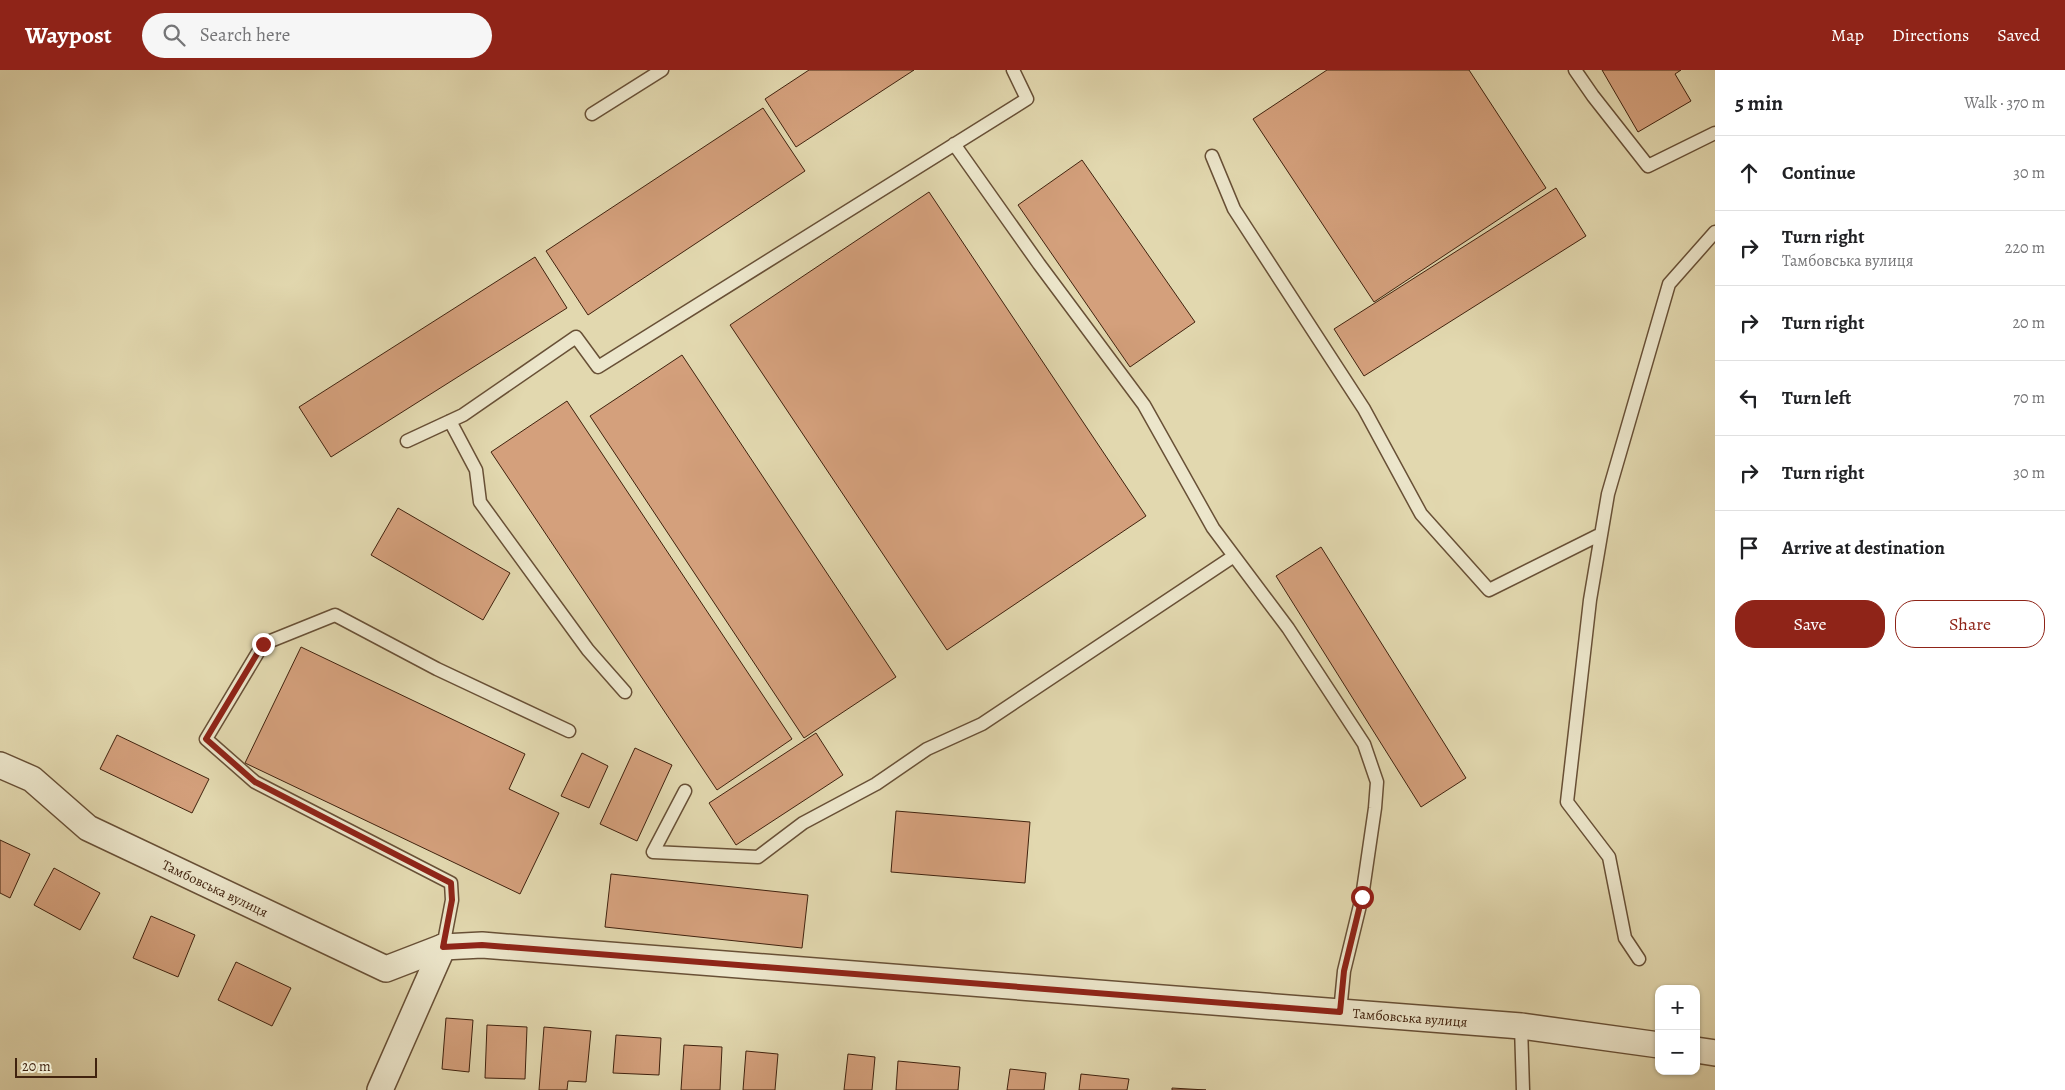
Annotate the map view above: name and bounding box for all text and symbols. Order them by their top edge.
search box [142,13,492,58]
text: Waypost [25,19,112,51]
icon: search [160,21,188,49]
text: Search here [200,22,290,48]
text: Map [1831,23,1864,47]
text: Directions [1892,23,1969,47]
text: Saved [1997,23,2040,47]
text: 5 min [1735,89,1783,117]
text: Walk · 370 m [1964,92,2045,114]
icon: ahead [1735,159,1763,187]
text: Continue [1782,160,1856,186]
text: 30 m [2013,162,2045,184]
text: Turn right [1782,224,1864,250]
icon: right [1735,234,1763,262]
text: 220 m [2005,237,2045,259]
text: Тамбовська вулиця [1782,250,1913,272]
icon: right [1735,309,1763,337]
text: Turn right [1782,310,1864,336]
text: 20 m [2012,312,2045,334]
icon: left [1735,384,1763,412]
text: Turn left [1782,385,1851,411]
text: 70 m [2013,387,2045,409]
icon: right [1735,459,1763,487]
text: Turn right [1782,460,1864,486]
text: 30 m [2013,462,2045,484]
icon: arrive [1735,534,1763,562]
text: Arrive at destination [1782,535,1945,561]
button: Save [1735,600,1885,648]
button: Share [1895,600,2045,648]
route end [252,633,275,656]
street label: Тамбовська вулиця [159,855,271,922]
route start [1351,886,1374,909]
map controls [1655,985,1700,1075]
button: + [1655,985,1700,1030]
street label: Тамбовська вулиця [1352,1004,1468,1032]
button: − [1655,1030,1700,1075]
scale bar [15,1055,98,1078]
text: 20 m [22,1057,51,1076]

